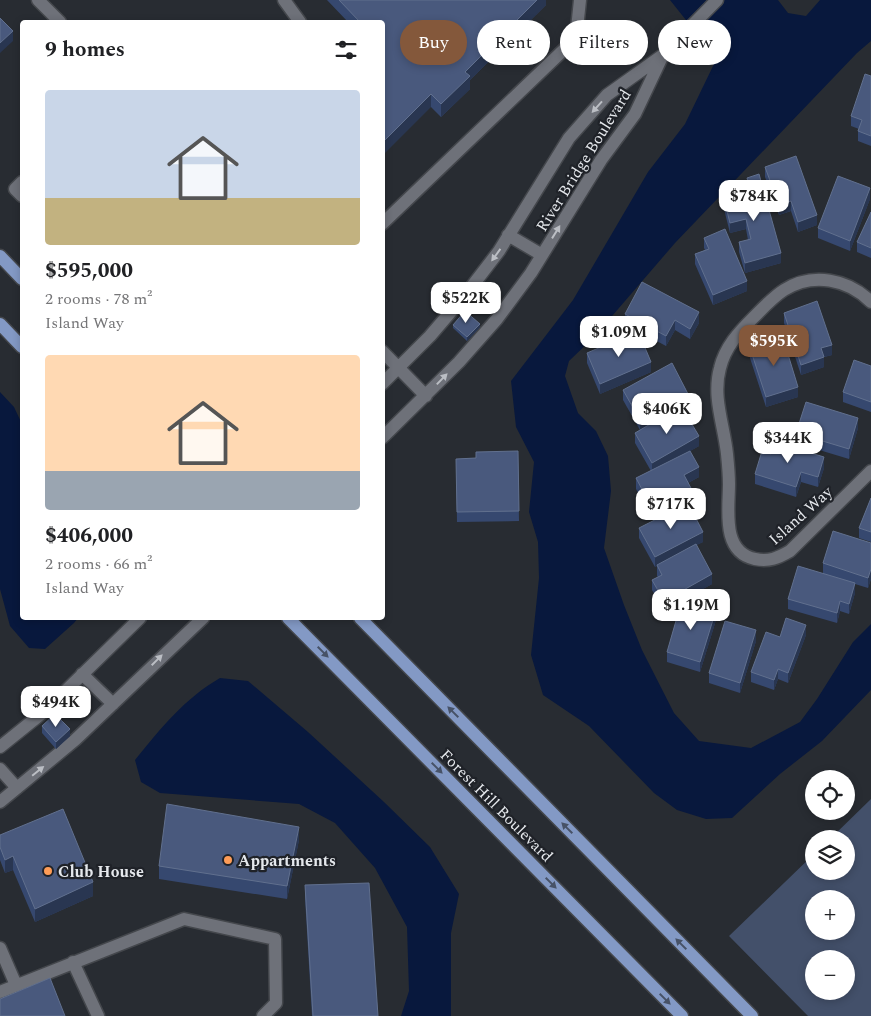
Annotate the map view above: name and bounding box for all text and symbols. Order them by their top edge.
chip: Buy [400,20,467,65]
chip: Rent [477,20,550,65]
chip: Filters [560,20,648,65]
chip: New [658,20,731,65]
text: 9 homes [45,34,125,66]
icon: filters [332,36,360,64]
street label: River Bridge Boulevard [530,85,638,236]
one-way arrow [591,100,603,112]
icon: home [158,123,248,213]
pin: $784K [719,180,789,222]
text: $784K [730,184,778,208]
one-way arrow [551,226,561,239]
one-way arrow [491,248,501,262]
text: $595,000 [45,255,133,287]
pin: $522K [431,282,501,324]
text: $522K [442,286,490,310]
text: 2 rooms · 78 m² [45,287,152,311]
text: Island Way [45,311,124,335]
pin: $1.09M [578,316,660,358]
text: $1.09M [591,320,647,344]
pin: $595K [739,324,809,367]
text: $595K [750,329,798,353]
one-way arrow [436,374,448,386]
icon: home [158,388,248,478]
pin: $406K [632,392,702,435]
text: $406K [643,397,691,421]
pin: $344K [753,422,823,464]
text: $344K [764,426,812,450]
street label: Island Way [763,480,839,551]
pin: $717K [636,488,706,530]
text: $717K [647,492,695,516]
text: $406,000 [45,520,133,552]
text: 2 rooms · 66 m² [45,552,152,576]
text: Island Way [45,576,124,600]
pin: $1.19M [650,588,732,631]
text: $1.19M [663,593,719,617]
one-way arrow [316,646,328,658]
one-way arrow [151,655,163,667]
pin: $494K [21,686,91,728]
text: $494K [32,690,80,714]
one-way arrow [447,707,459,719]
street label: Forest Hill Boulevard [434,744,558,868]
one-way arrow [431,762,443,774]
one-way arrow [31,765,44,776]
map controls [805,770,855,1000]
button: locate [805,770,855,820]
one-way arrow [561,822,573,834]
button: layers [805,830,855,880]
place label: Appartments [238,849,336,873]
marker: Appartments [222,854,234,866]
place label: Club House [58,860,144,884]
marker: Club House [42,865,54,877]
one-way arrow [545,877,557,889]
button: + [805,890,855,940]
one-way arrow [675,938,687,950]
button: − [805,950,855,1000]
one-way arrow [659,993,671,1005]

